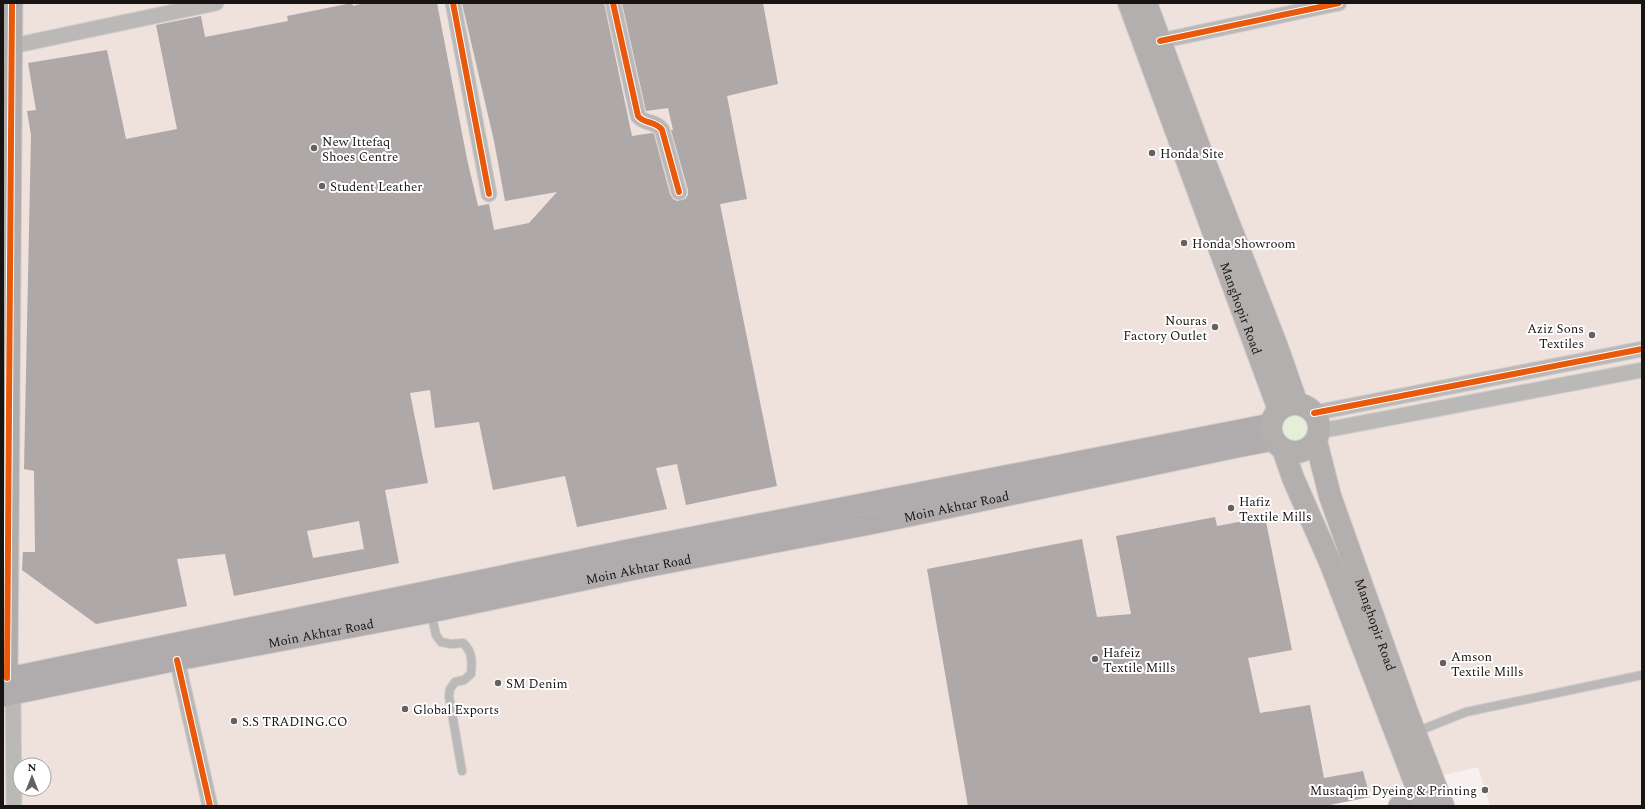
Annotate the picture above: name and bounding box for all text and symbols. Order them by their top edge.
place label: New Ittefaq Shoes Centre [322,132,398,167]
marker: New Ittefaq Shoes Centre [309,143,319,153]
place label: Honda Site [1160,144,1224,164]
marker: Honda Site [1147,148,1157,158]
place label: Student Leather [330,177,422,197]
marker: Student Leather [317,181,327,191]
place label: Honda Showroom [1192,234,1296,254]
marker: Honda Showroom [1179,238,1189,248]
street label: Manghopir Road [1214,259,1267,357]
place label: Nouras Factory Outlet [1123,311,1207,346]
place label: Aziz Sons Textiles [1527,319,1584,354]
marker: Nouras Factory Outlet [1210,322,1220,332]
marker: Aziz Sons Textiles [1587,330,1597,340]
street label: Moin Akhtar Road [902,486,1011,528]
place label: Hafiz Textile Mills [1239,492,1312,527]
marker: Hafiz Textile Mills [1226,503,1236,513]
street label: Moin Akhtar Road [584,549,693,590]
street label: Manghopir Road [1349,576,1401,674]
street label: Moin Akhtar Road [266,614,376,654]
place label: Hafeiz Textile Mills [1103,643,1176,678]
place label: Amson Textile Mills [1451,647,1524,682]
marker: Hafeiz Textile Mills [1090,654,1100,664]
marker: Amson Textile Mills [1438,658,1448,668]
place label: SM Denim [506,674,568,694]
marker: SM Denim [493,678,503,688]
place label: Global Exports [413,700,499,720]
marker: Global Exports [400,704,410,714]
place label: S.S TRADING.CO [242,712,348,732]
marker: S.S TRADING.CO [229,716,239,726]
north arrow [12,757,52,797]
text: N [28,759,37,776]
place label: Mustaqim Dyeing & Printing [1310,781,1477,801]
marker: Mustaqim Dyeing & Printing [1480,785,1490,795]

